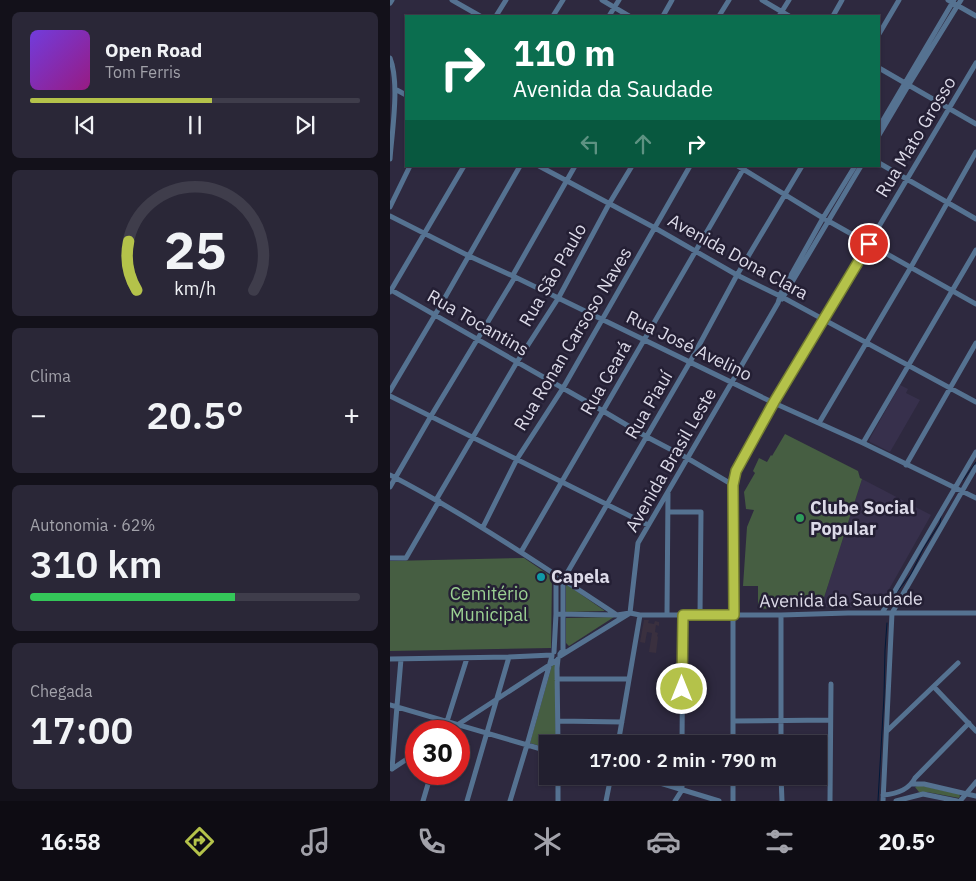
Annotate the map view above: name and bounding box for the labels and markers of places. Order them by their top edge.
pin [848,223,890,265]
place label: Clube Social Popular [810,496,915,540]
marker: Clube Social Popular [794,512,806,524]
place label: Capela [551,565,610,588]
marker: Capela [535,571,547,583]

